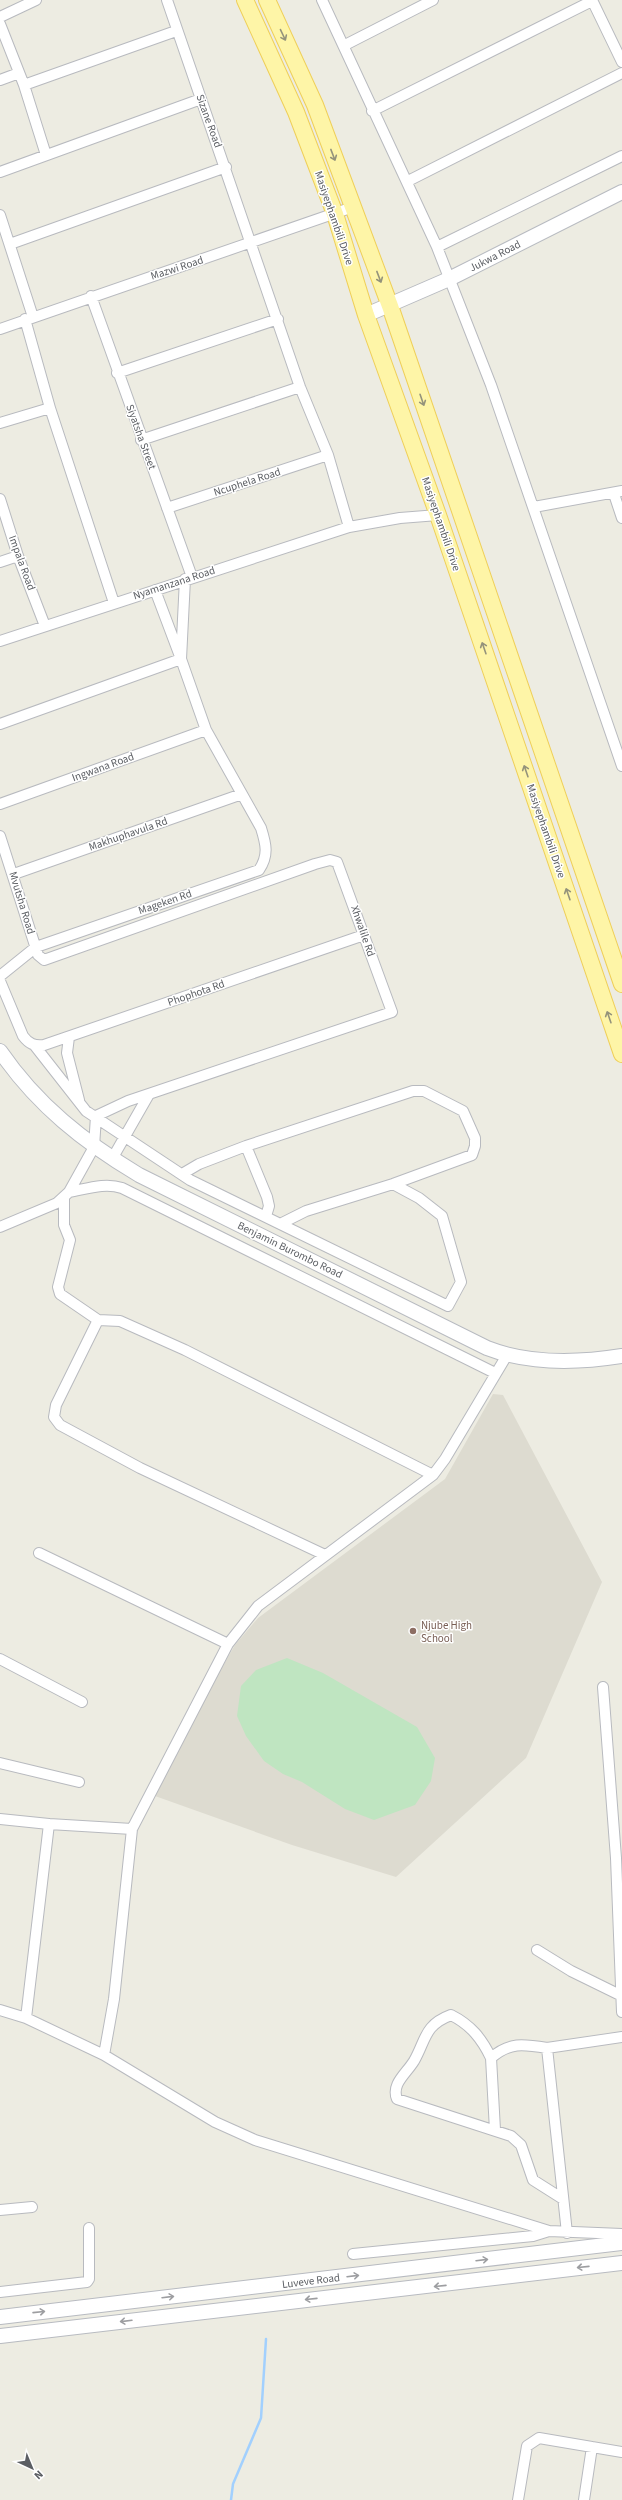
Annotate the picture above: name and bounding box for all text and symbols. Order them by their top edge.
one-way arrow [280,29,287,41]
street label: Sizane Road [192,92,226,150]
one-way arrow [330,149,338,161]
street label: Masiyephambili Drive [311,169,357,268]
street label: Jukwa Road [467,237,523,275]
street label: Mazwi Road [149,252,205,284]
one-way arrow [376,270,384,282]
one-way arrow [419,393,426,406]
street label: Siyatsha Street [122,402,160,472]
street label: Ncuphela Road [211,464,283,500]
street label: Masiyephambili Drive [418,475,464,574]
street label: Impala Road [5,533,39,593]
street label: Nyamanzana Road [131,563,217,603]
one-way arrow [479,642,487,654]
street label: Ingwana Road [70,749,136,785]
one-way arrow [521,765,529,777]
street label: Masiyephambili Drive [523,782,569,881]
street label: Makhuphavula Rd [87,813,169,855]
street label: Mvutsha Road [5,870,39,936]
street label: Mageken Rd [136,886,194,918]
one-way arrow [563,888,571,900]
street label: Xhwalile Rd [347,903,379,959]
street label: Phophota Rd [165,976,227,1010]
one-way arrow [605,1012,613,1024]
street label: Benjamin Burombo Road [235,1218,345,1282]
place label: Njube High School [421,1618,472,1646]
marker: Njube High School [408,1626,418,1636]
one-way arrow [475,2256,488,2264]
one-way arrow [577,2263,590,2271]
street label: Luveve Road [281,2270,341,2292]
one-way arrow [346,2272,359,2280]
one-way arrow [434,2282,447,2289]
one-way arrow [161,2293,174,2301]
one-way arrow [305,2295,318,2303]
one-way arrow [32,2308,45,2316]
one-way arrow [120,2317,133,2325]
north arrow [12,2448,52,2488]
text: N [31,2467,46,2483]

